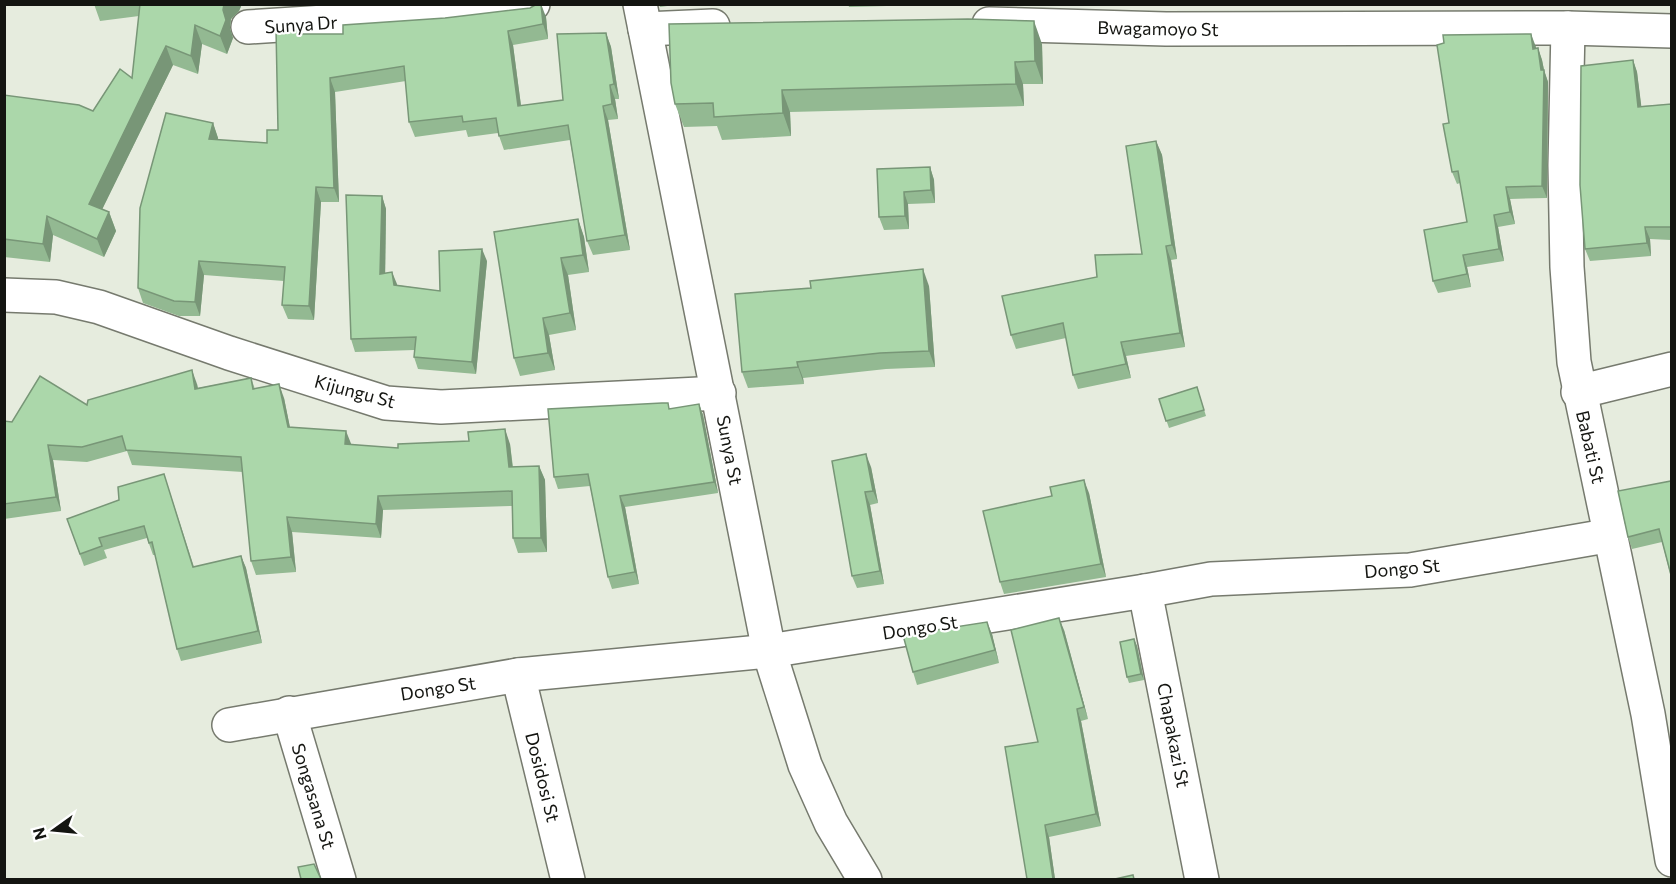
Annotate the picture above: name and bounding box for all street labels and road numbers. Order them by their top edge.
street label: Sunya Dr [264,10,338,38]
street label: Bwagamoyo St [1097,16,1219,40]
street label: Kijungu St [312,370,398,412]
street label: Babati St [1572,408,1610,486]
street label: Sunya St [712,413,748,487]
street label: Dongo St [1363,554,1441,582]
street label: Dongo St [881,610,959,644]
street label: Dongo St [399,671,477,705]
street label: Chapakazi St [1153,681,1195,789]
street label: Dosidosi St [521,730,565,824]
street label: Songasana St [288,741,340,851]

